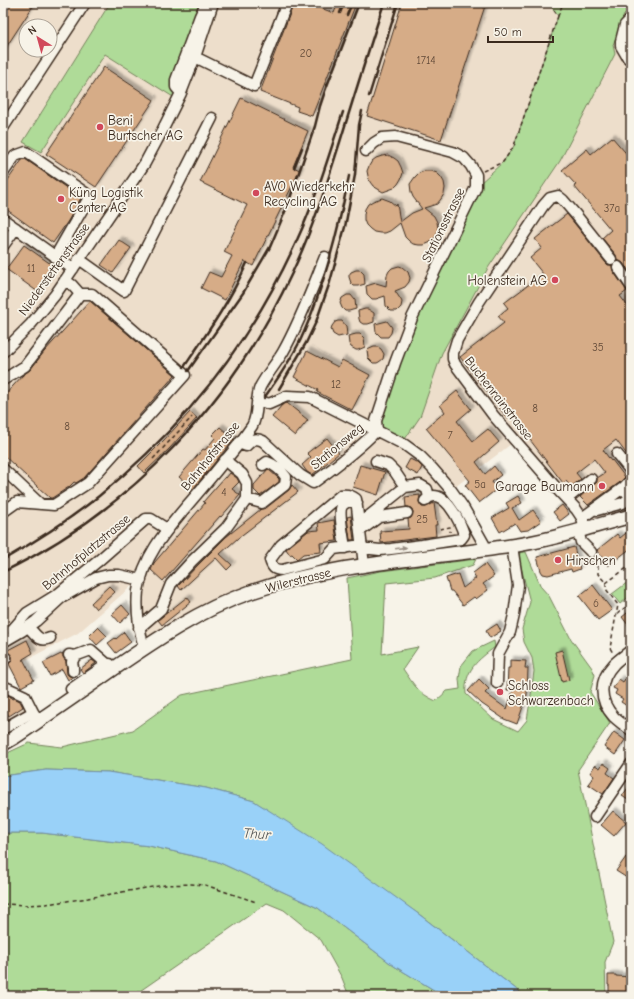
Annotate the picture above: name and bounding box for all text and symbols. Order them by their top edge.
north arrow [18,18,58,58]
scale bar [488,18,553,44]
text: N [26,23,39,38]
text: 50 m [494,25,522,39]
house number: 20 [300,47,312,60]
house number: 1714 [416,54,436,67]
place label: Beni Burtscher AG [108,113,183,143]
marker: Beni Burtscher AG [95,122,105,132]
place label: AVO Wiederkehr Recycling AG [264,179,355,209]
place label: Küng Logistik Center AG [69,185,143,215]
street label: Stationsstrasse [418,185,468,265]
marker: AVO Wiederkehr Recycling AG [251,188,261,198]
marker: Küng Logistik Center AG [56,194,66,204]
house number: 37a [604,202,620,215]
street label: Niederstettenstrasse [15,219,93,318]
house number: 11 [27,262,35,275]
place label: Holenstein AG [468,273,547,288]
marker: Holenstein AG [550,275,560,285]
house number: 35 [592,341,604,354]
street label: Buchenrainstrasse [462,353,536,443]
house number: 12 [331,378,341,391]
house number: 8 [532,402,538,415]
street label: Bahnhofstrasse [178,418,243,494]
house number: 8 [64,420,70,433]
street label: Stationsweg [308,420,366,472]
house number: 7 [447,429,453,442]
house number: 5a [474,478,486,491]
place label: Garage Baumann [495,479,594,494]
marker: Garage Baumann [597,481,607,491]
house number: 4 [221,486,227,499]
street label: Bahnhofplatzstrasse [39,511,133,593]
house number: 25 [416,513,428,526]
one-way arrow [395,545,407,551]
place label: Hirschen [566,553,616,568]
marker: Hirschen [553,555,563,565]
street label: Wilerstrasse [264,565,333,595]
house number: 6 [593,597,599,610]
place label: Schloss Schwarzenbach [508,678,594,708]
marker: Schloss Schwarzenbach [495,687,505,697]
water label: Thur [243,825,273,844]

